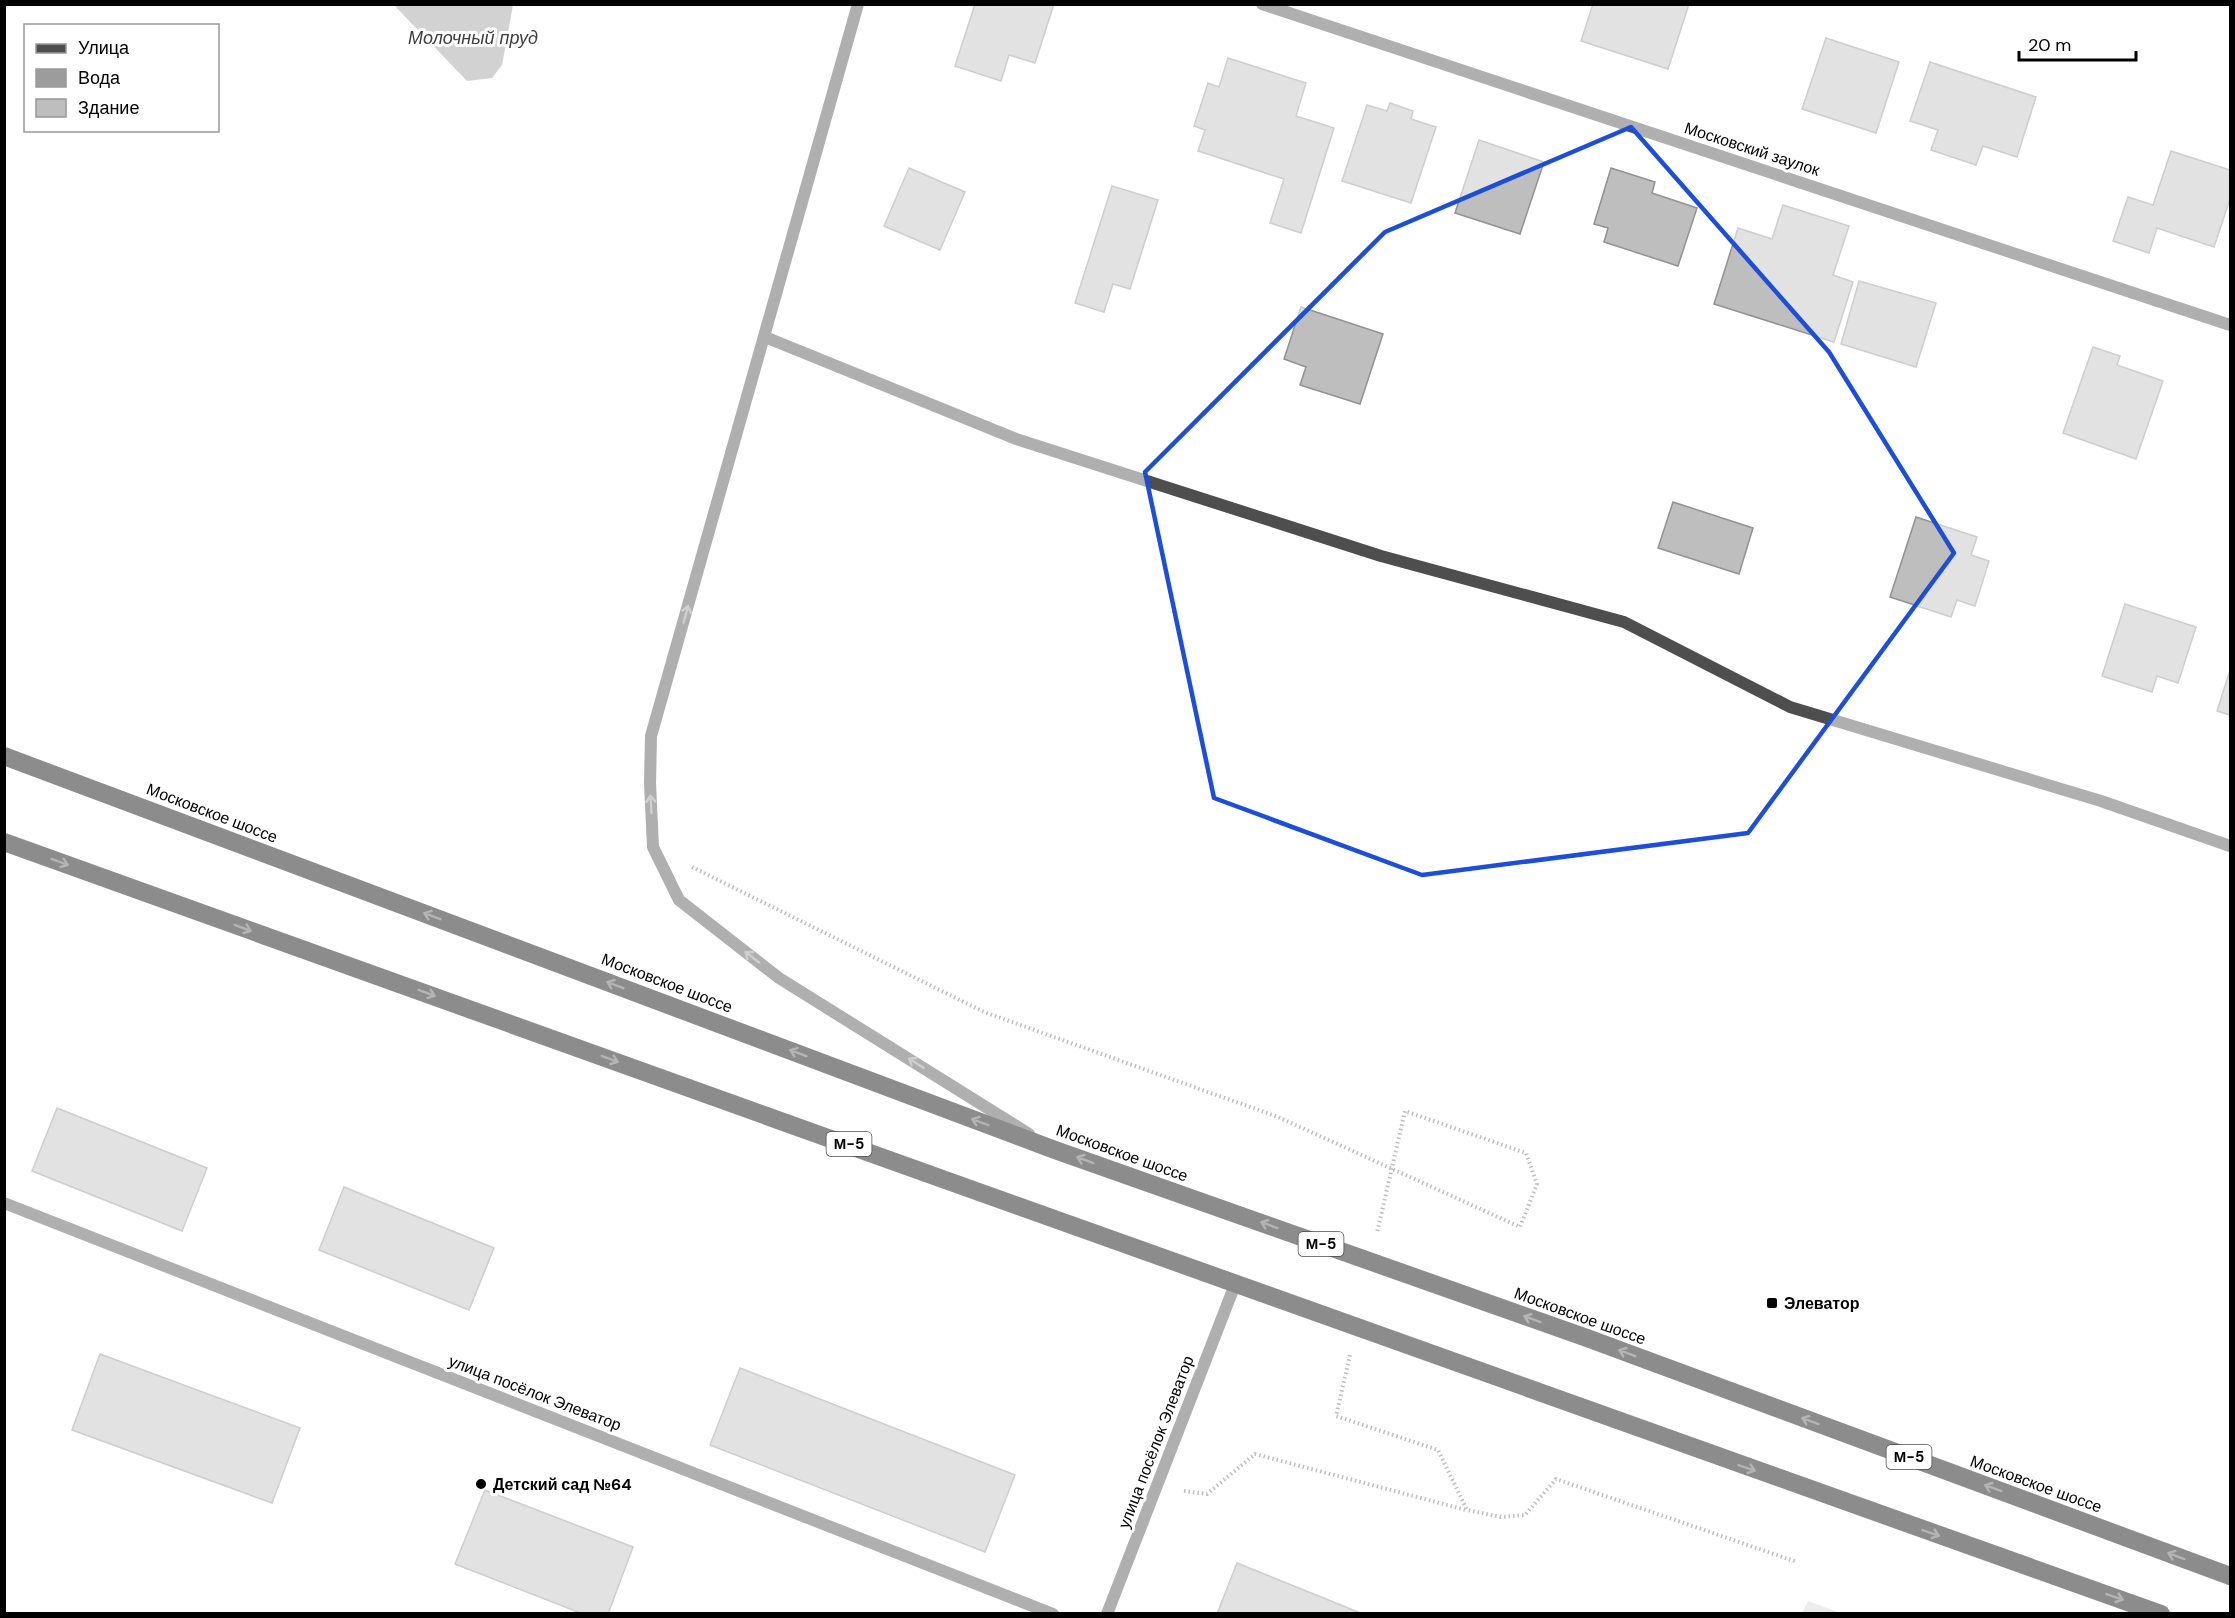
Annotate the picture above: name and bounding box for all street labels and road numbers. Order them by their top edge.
street label: Московский заулок [1682,117,1823,181]
street label: Московское шоссе [144,778,281,848]
street label: Московское шоссе [599,948,736,1018]
street label: Московское шоссе [1053,1119,1191,1187]
road number: М-5 [826,1132,872,1156]
road number: М-5 [1298,1232,1344,1256]
street label: Московское шоссе [1511,1282,1649,1350]
street label: улица посёлок Элеватор [446,1350,624,1436]
street label: улица посёлок Элеватор [1113,1353,1199,1531]
road number: М-5 [1886,1445,1932,1469]
street label: Московское шоссе [1967,1450,2105,1518]

